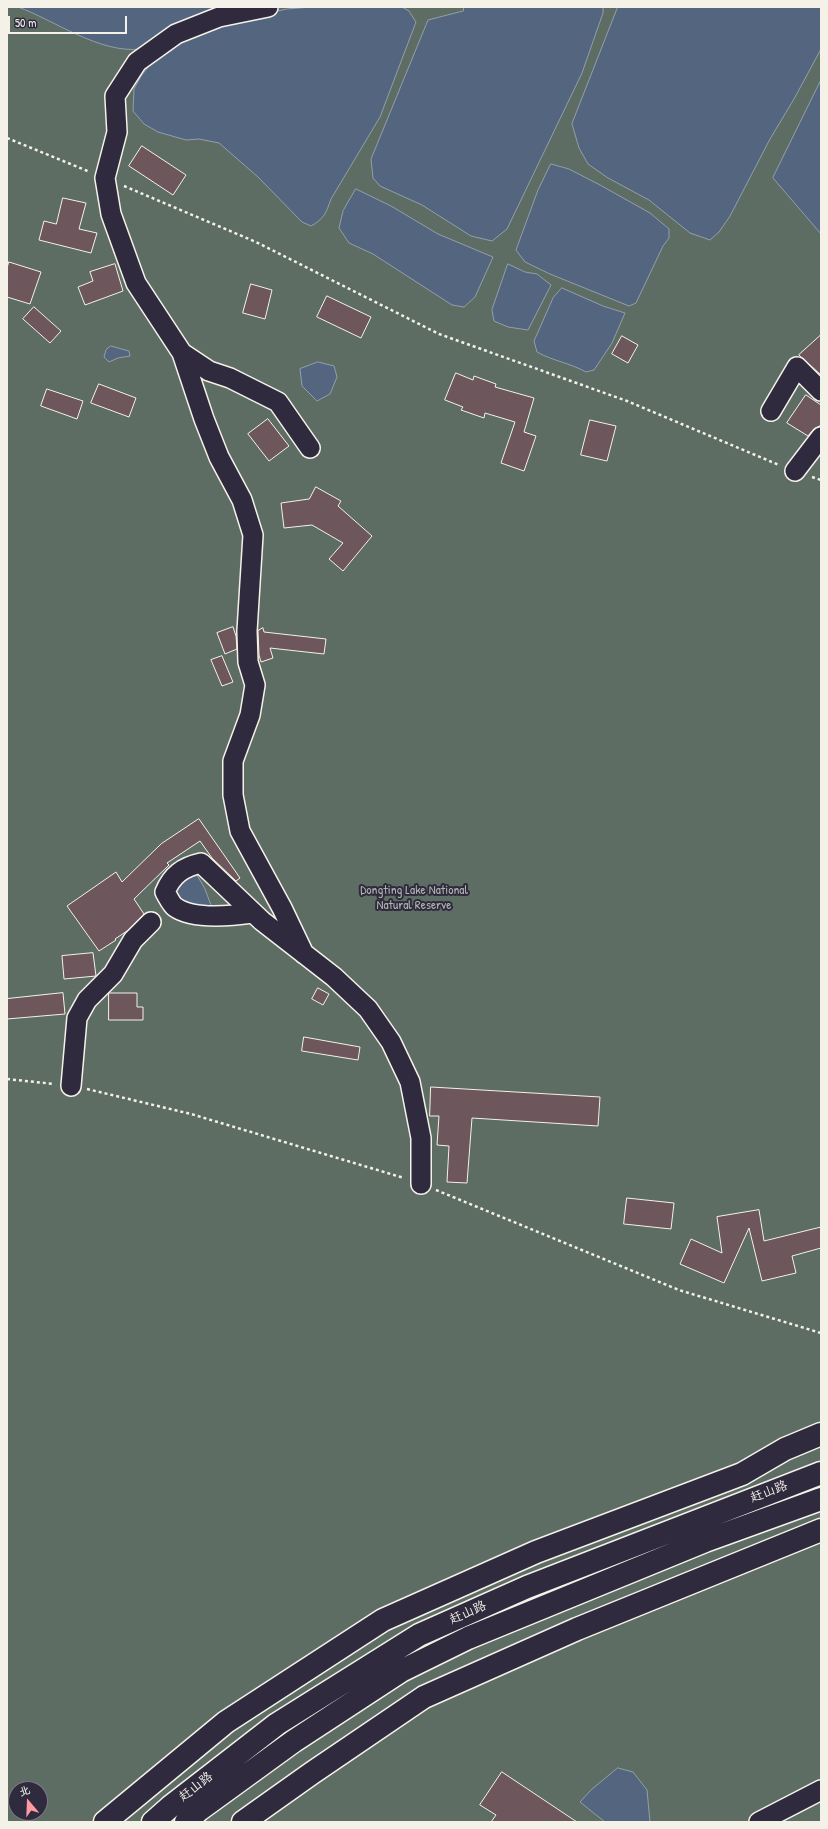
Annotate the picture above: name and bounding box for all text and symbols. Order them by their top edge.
scale bar [10,8,129,34]
text: 50 m [15,14,36,31]
park label: Dongting Lake National Natural Reserve [360,883,468,914]
street label: 赶山路 [748,1478,790,1506]
street label: 赶山路 [447,1598,489,1628]
street label: 赶山路 [176,1769,216,1805]
north arrow [8,1781,48,1821]
text: 北 [17,1782,32,1799]

